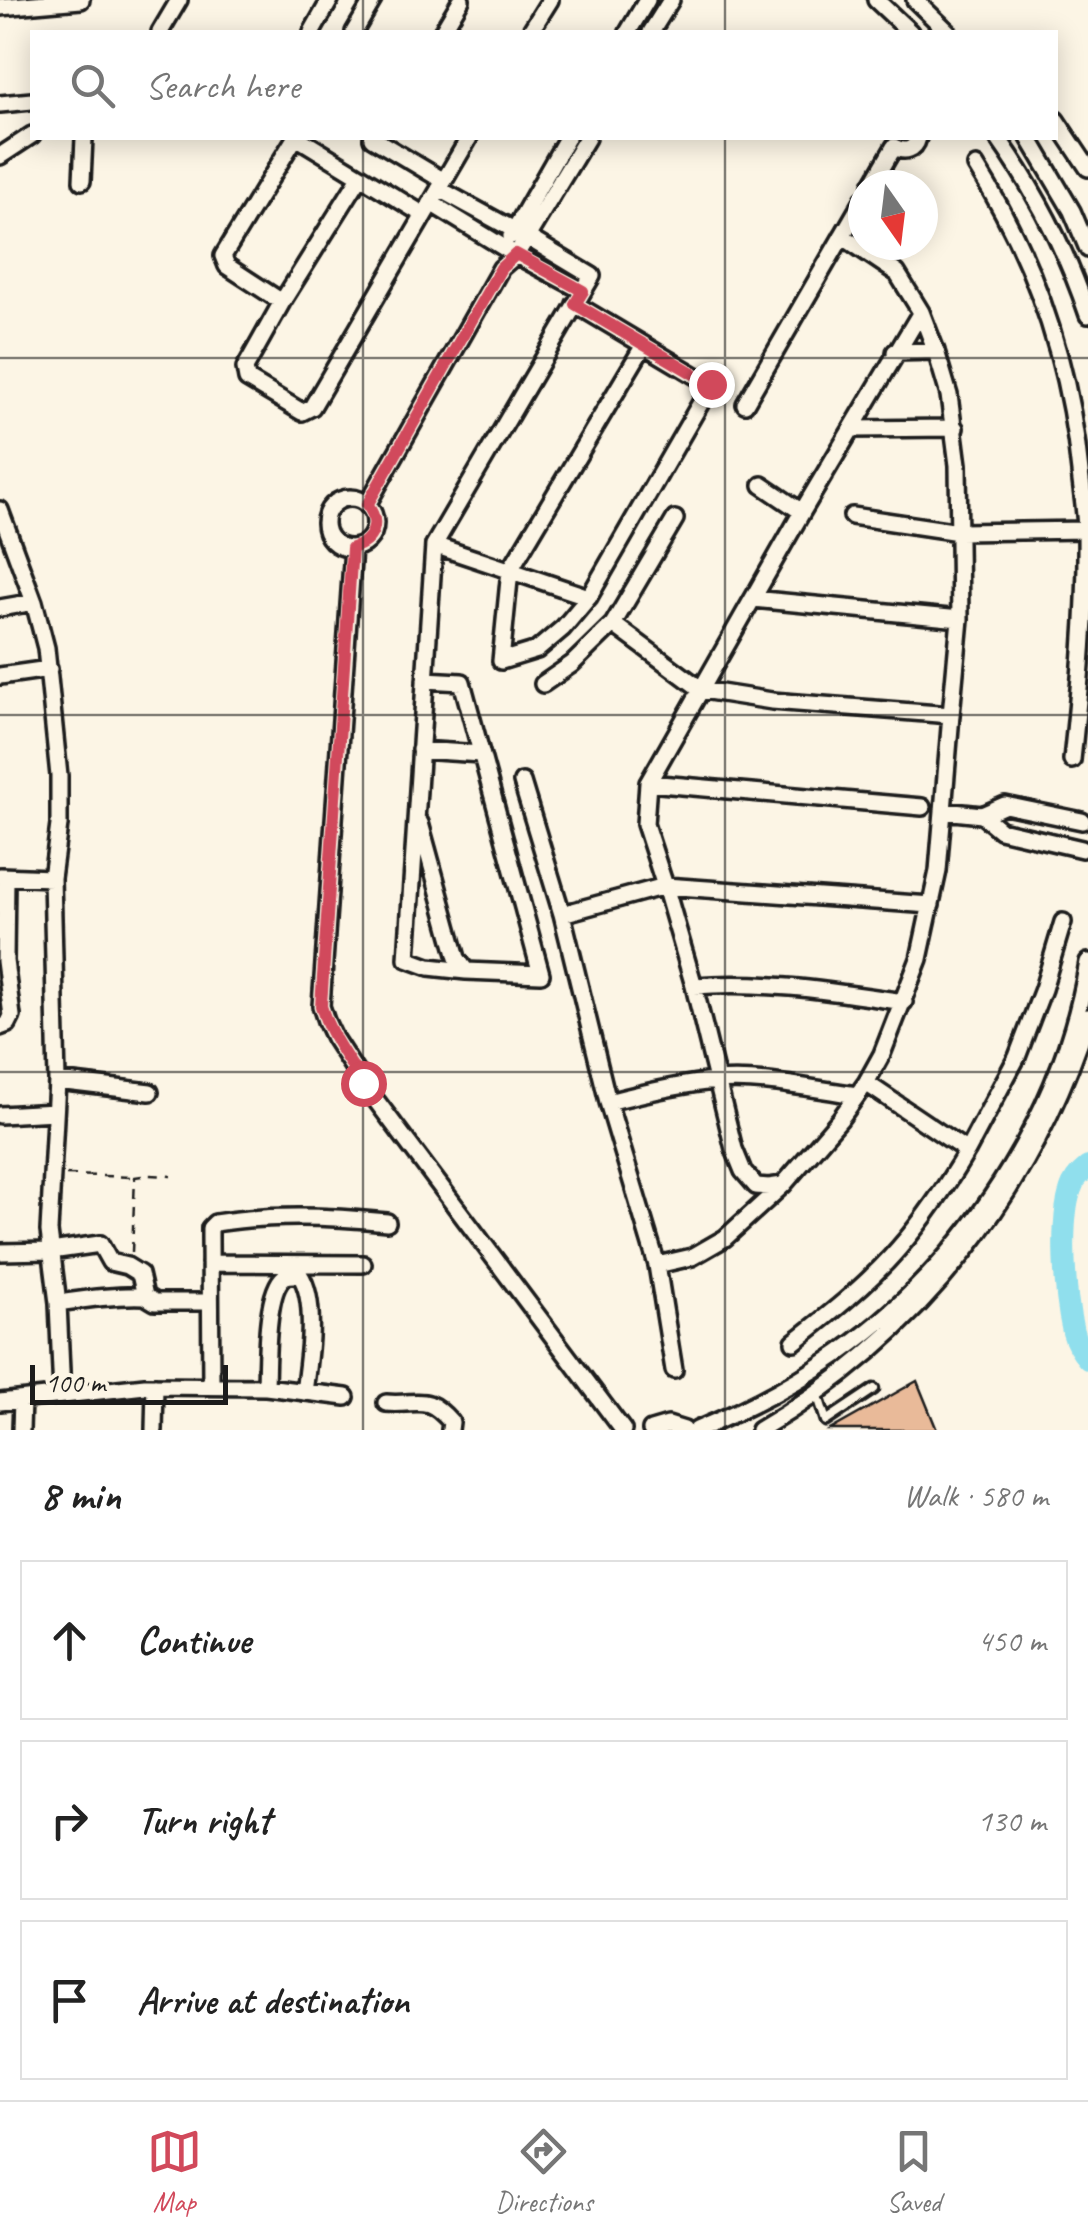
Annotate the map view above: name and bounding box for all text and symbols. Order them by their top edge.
search box [30,30,1058,140]
icon: search [65,58,120,113]
text: Search here [145,62,300,109]
north arrow [848,170,938,260]
route end [689,362,735,408]
route start [341,1061,387,1107]
scale bar [30,1360,228,1404]
text: 100 m [45,1365,105,1400]
text: 8 min [40,1469,120,1522]
text: Walk · 580 m [904,1475,1048,1516]
icon: ahead [42,1613,97,1668]
text: Continue [137,1617,251,1664]
text: 450 m [977,1620,1046,1661]
icon: right [42,1793,97,1848]
text: Turn right [137,1797,271,1844]
text: 130 m [977,1800,1046,1841]
icon: arrive [42,1973,97,2028]
text: Arrive at destination [137,1977,409,2024]
tab: Map [147,2124,202,2219]
tab: Directions [495,2124,593,2219]
tab: Saved [886,2124,941,2219]

